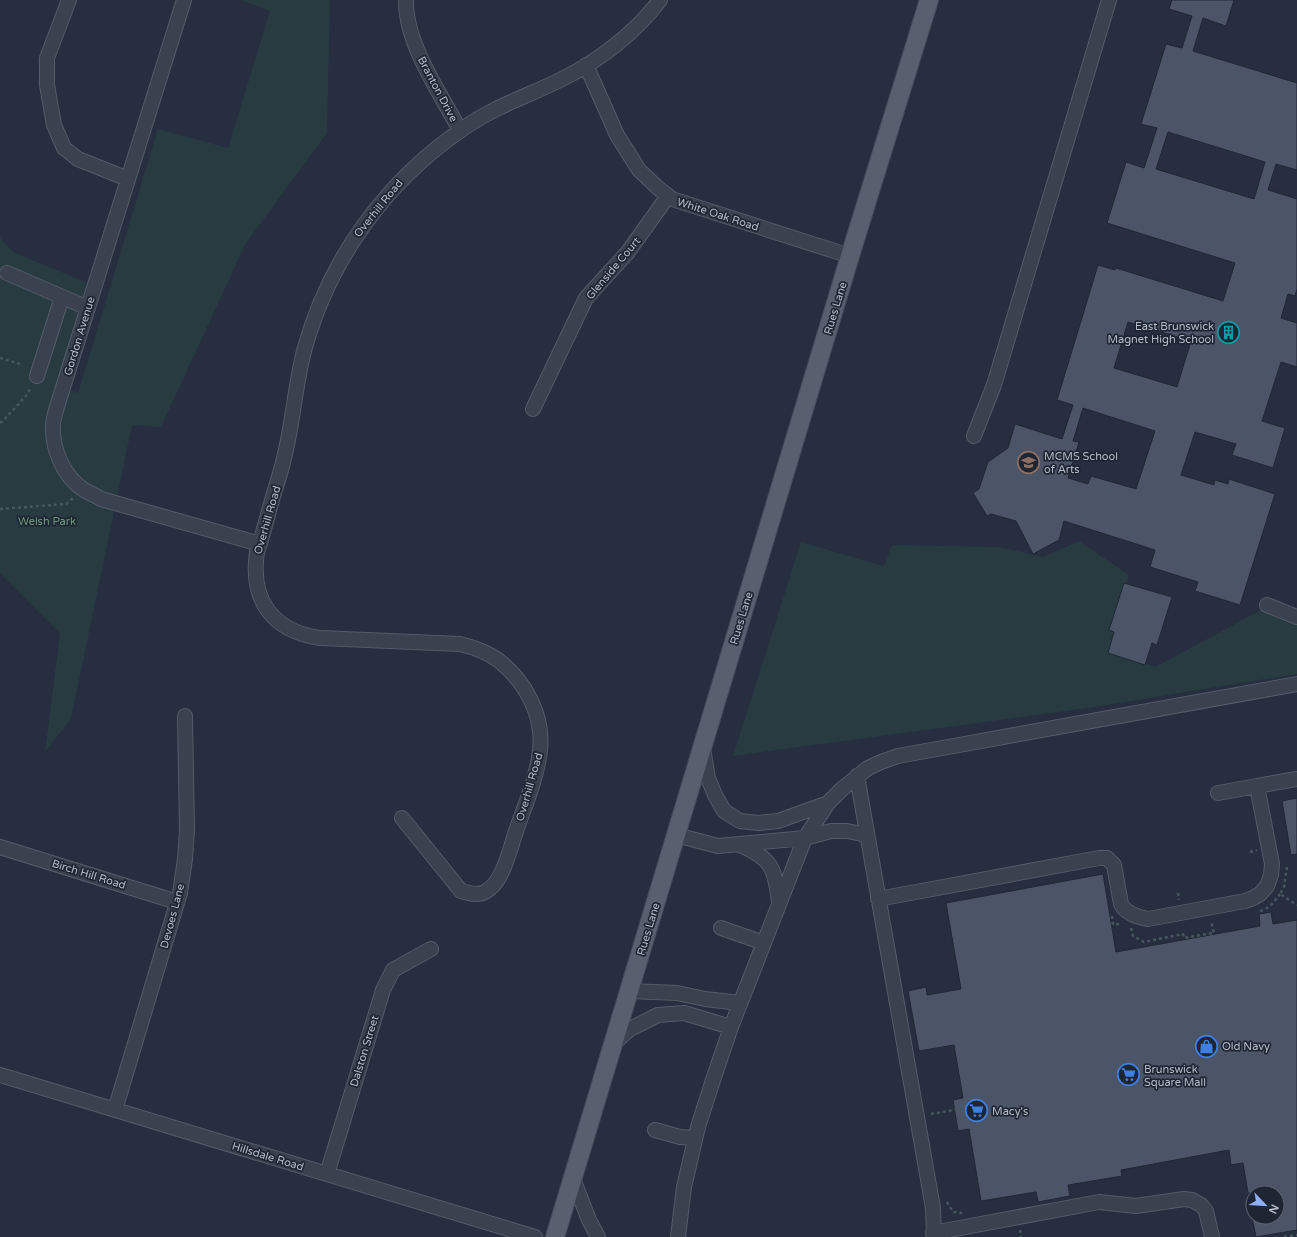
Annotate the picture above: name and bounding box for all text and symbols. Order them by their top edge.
street label: Branton Drive [415,54,460,124]
street label: Overhill Road [351,177,406,240]
street label: White Oak Road [675,195,760,234]
street label: Glenside Court [584,235,643,302]
street label: Rues Lane [821,280,850,336]
street label: Gordon Avenue [61,295,98,377]
building icon: East Brunswick Magnet High School [1216,319,1242,345]
place label: East Brunswick Magnet High School [1107,320,1214,346]
school or university icon: MCMS School of Arts [1016,449,1042,475]
place label: MCMS School of Arts [1044,450,1118,476]
street label: Overhill Road [252,484,283,556]
park label: Welsh Park [18,515,76,528]
street label: Rues Lane [727,590,756,646]
street label: Overhill Road [514,751,545,823]
street label: Birch Hill Road [50,857,127,892]
street label: Devoes Lane [158,882,187,950]
street label: Rues Lane [634,901,663,957]
street label: Dalston Street [347,1014,382,1088]
shop icon: Old Navy [1194,1033,1220,1059]
place label: Old Navy [1222,1040,1270,1053]
supermarket icon: Brunswick Square Mall [1115,1062,1141,1088]
place label: Brunswick Square Mall [1144,1063,1206,1089]
supermarket icon: Macy's [964,1098,990,1124]
place label: Macy's [992,1105,1028,1118]
street label: Hillsdale Road [230,1139,305,1174]
north arrow [1245,1185,1285,1225]
text: N [1266,1202,1281,1216]

